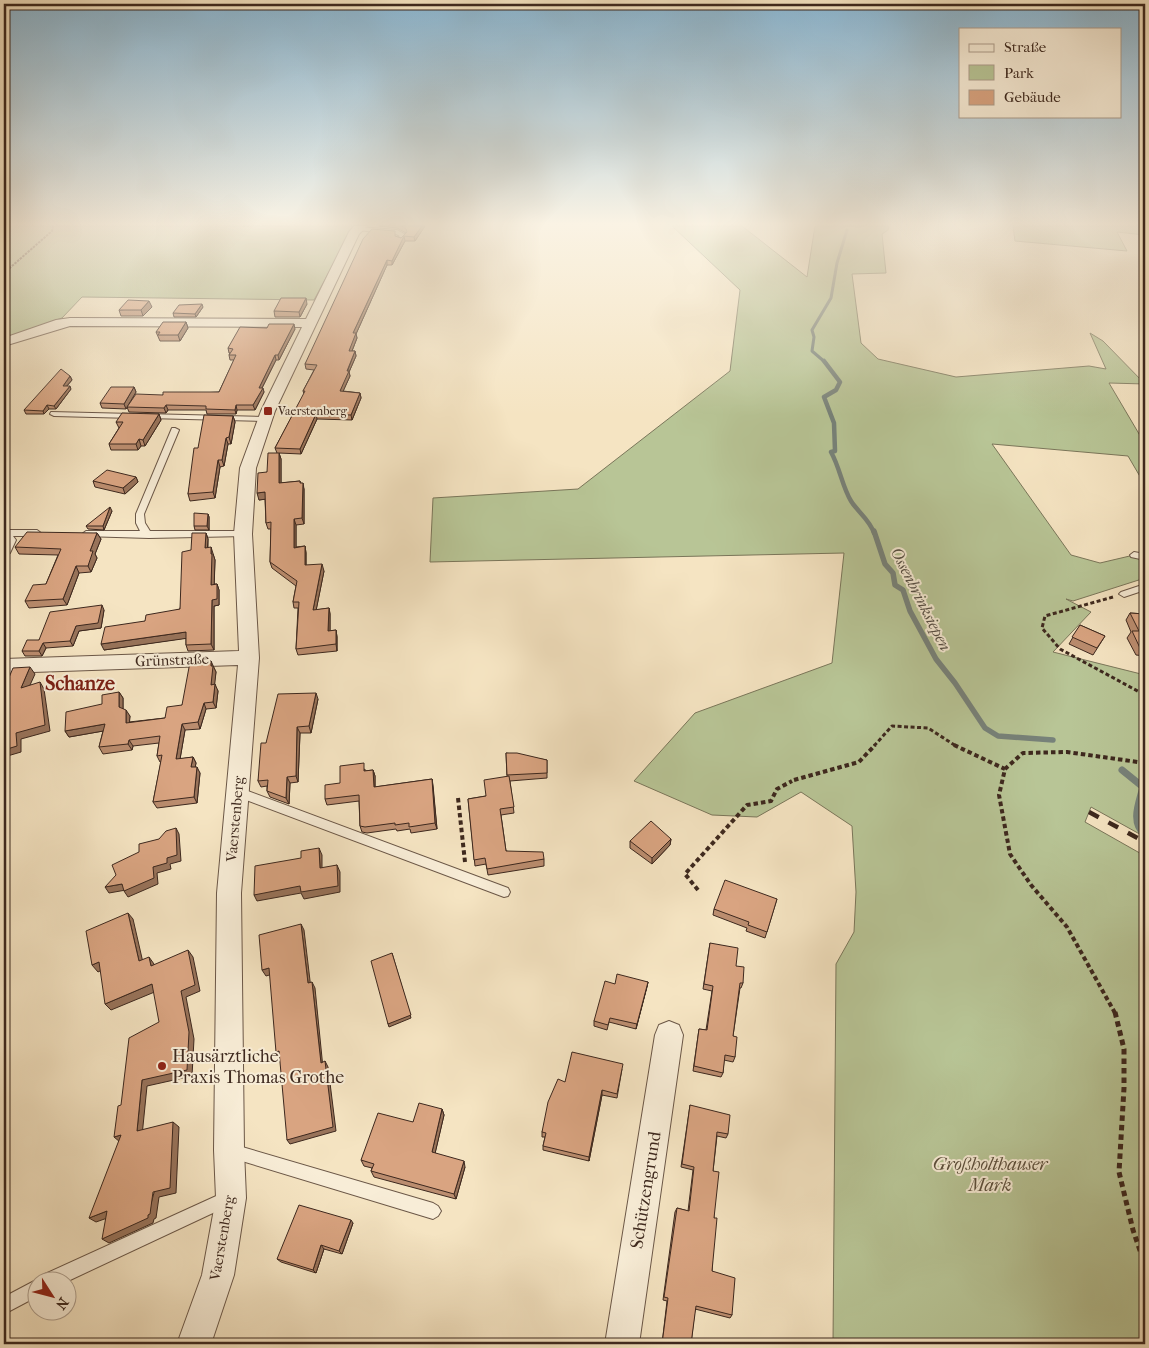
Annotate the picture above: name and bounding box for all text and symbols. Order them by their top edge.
legend [959,28,1122,118]
text: Straße [1004,38,1047,56]
text: Park [1004,64,1034,82]
text: Gebäude [1004,88,1061,106]
place label: Vaerstenberg [277,404,347,418]
marker: Vaerstenberg [262,405,274,417]
water label: Ossenbrinksiepen [887,544,955,654]
street label: Grünstraße [135,650,210,670]
district label: Schanze [45,672,115,695]
street label: Vaerstenberg [222,774,248,864]
place label: Hausärztliche Praxis Thomas Grothe [172,1046,344,1088]
marker: Hausärztliche Praxis Thomas Grothe [156,1060,168,1072]
street label: Schützengrund [626,1130,666,1250]
park label: Großholthauser Mark [933,1154,1049,1196]
street label: Vaerstenberg [205,1193,239,1283]
north arrow [28,1270,78,1320]
text: N [52,1294,72,1313]

